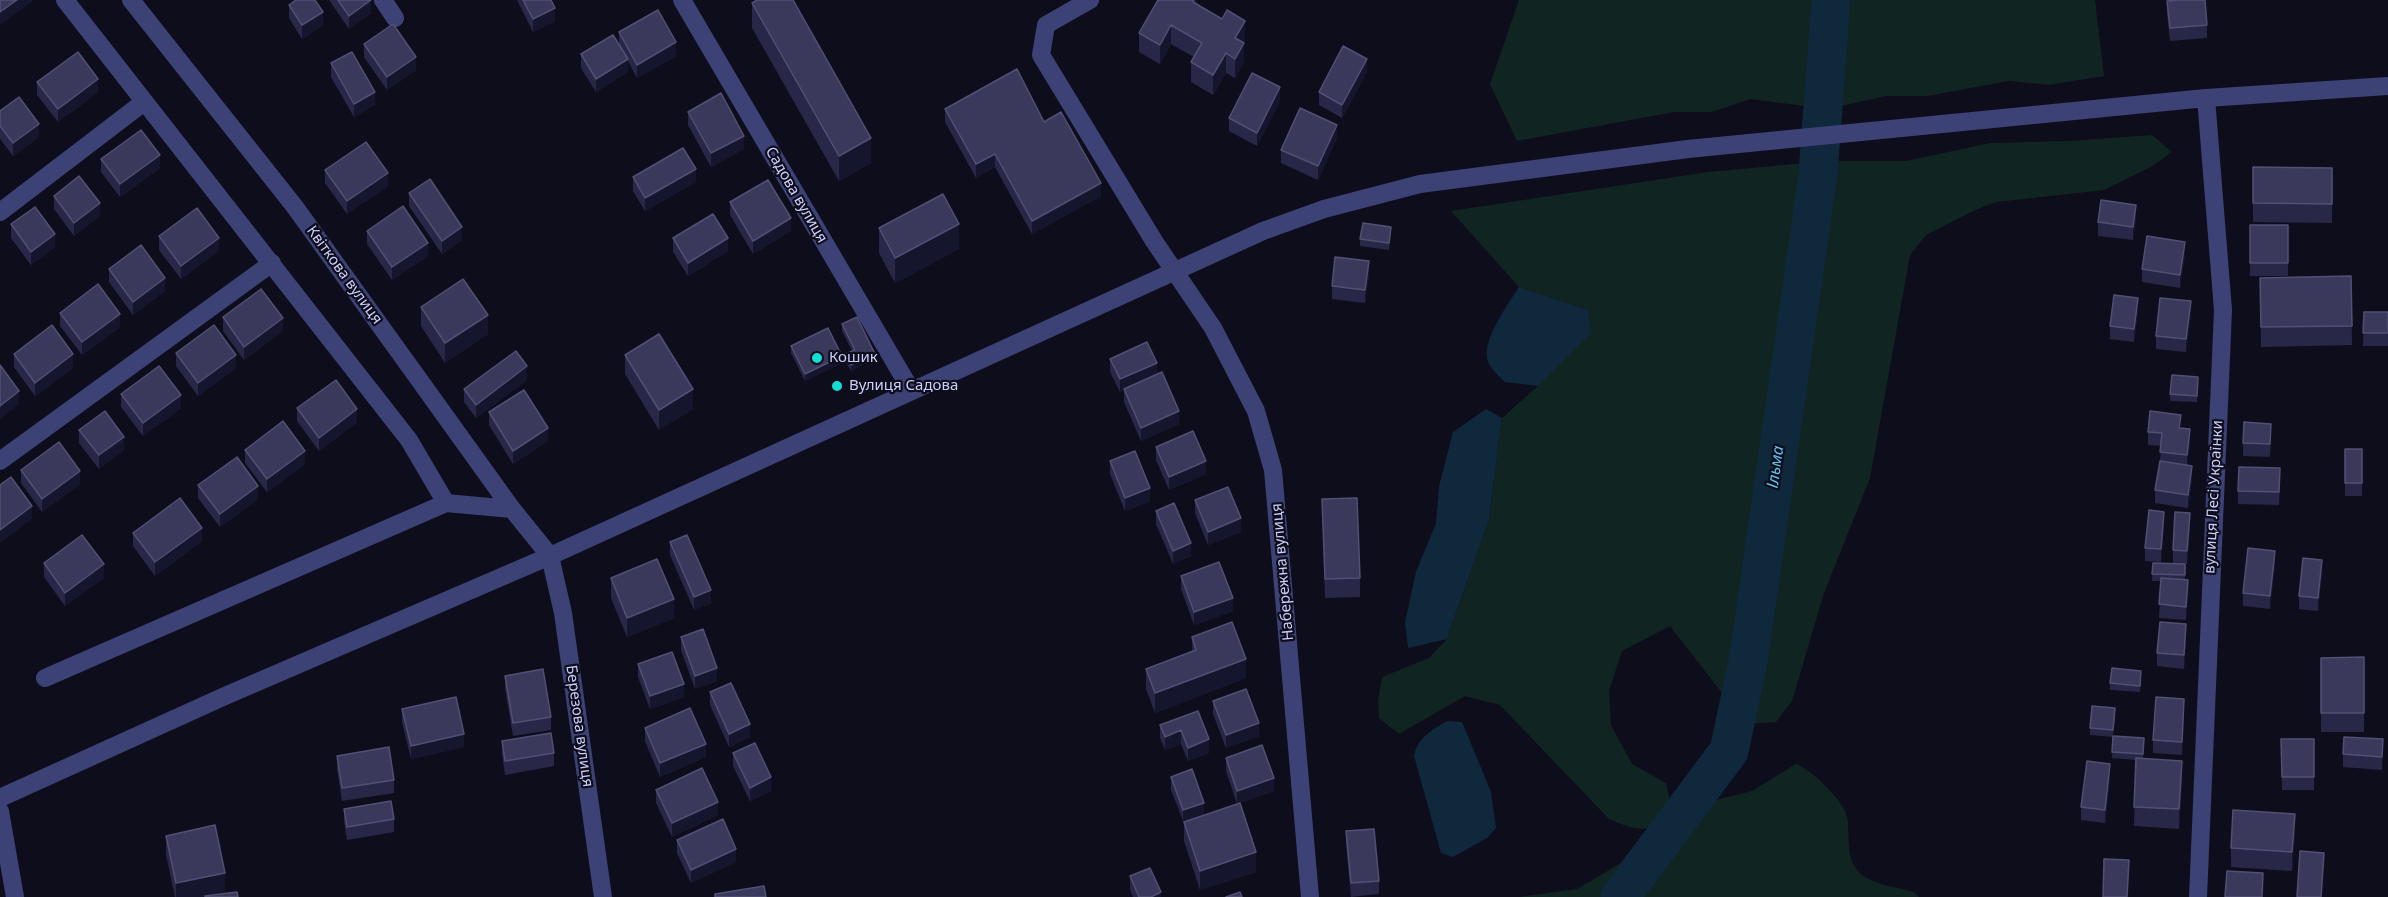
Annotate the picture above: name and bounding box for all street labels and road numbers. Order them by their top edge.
street label: Садова вулиця [761,144,831,246]
street label: Квіткова вулиця [302,222,386,328]
street label: вулиця Лесі Українки [2201,420,2227,574]
street label: Набережна вулиця [1268,503,1298,641]
street label: Березова вулиця [562,664,596,788]

